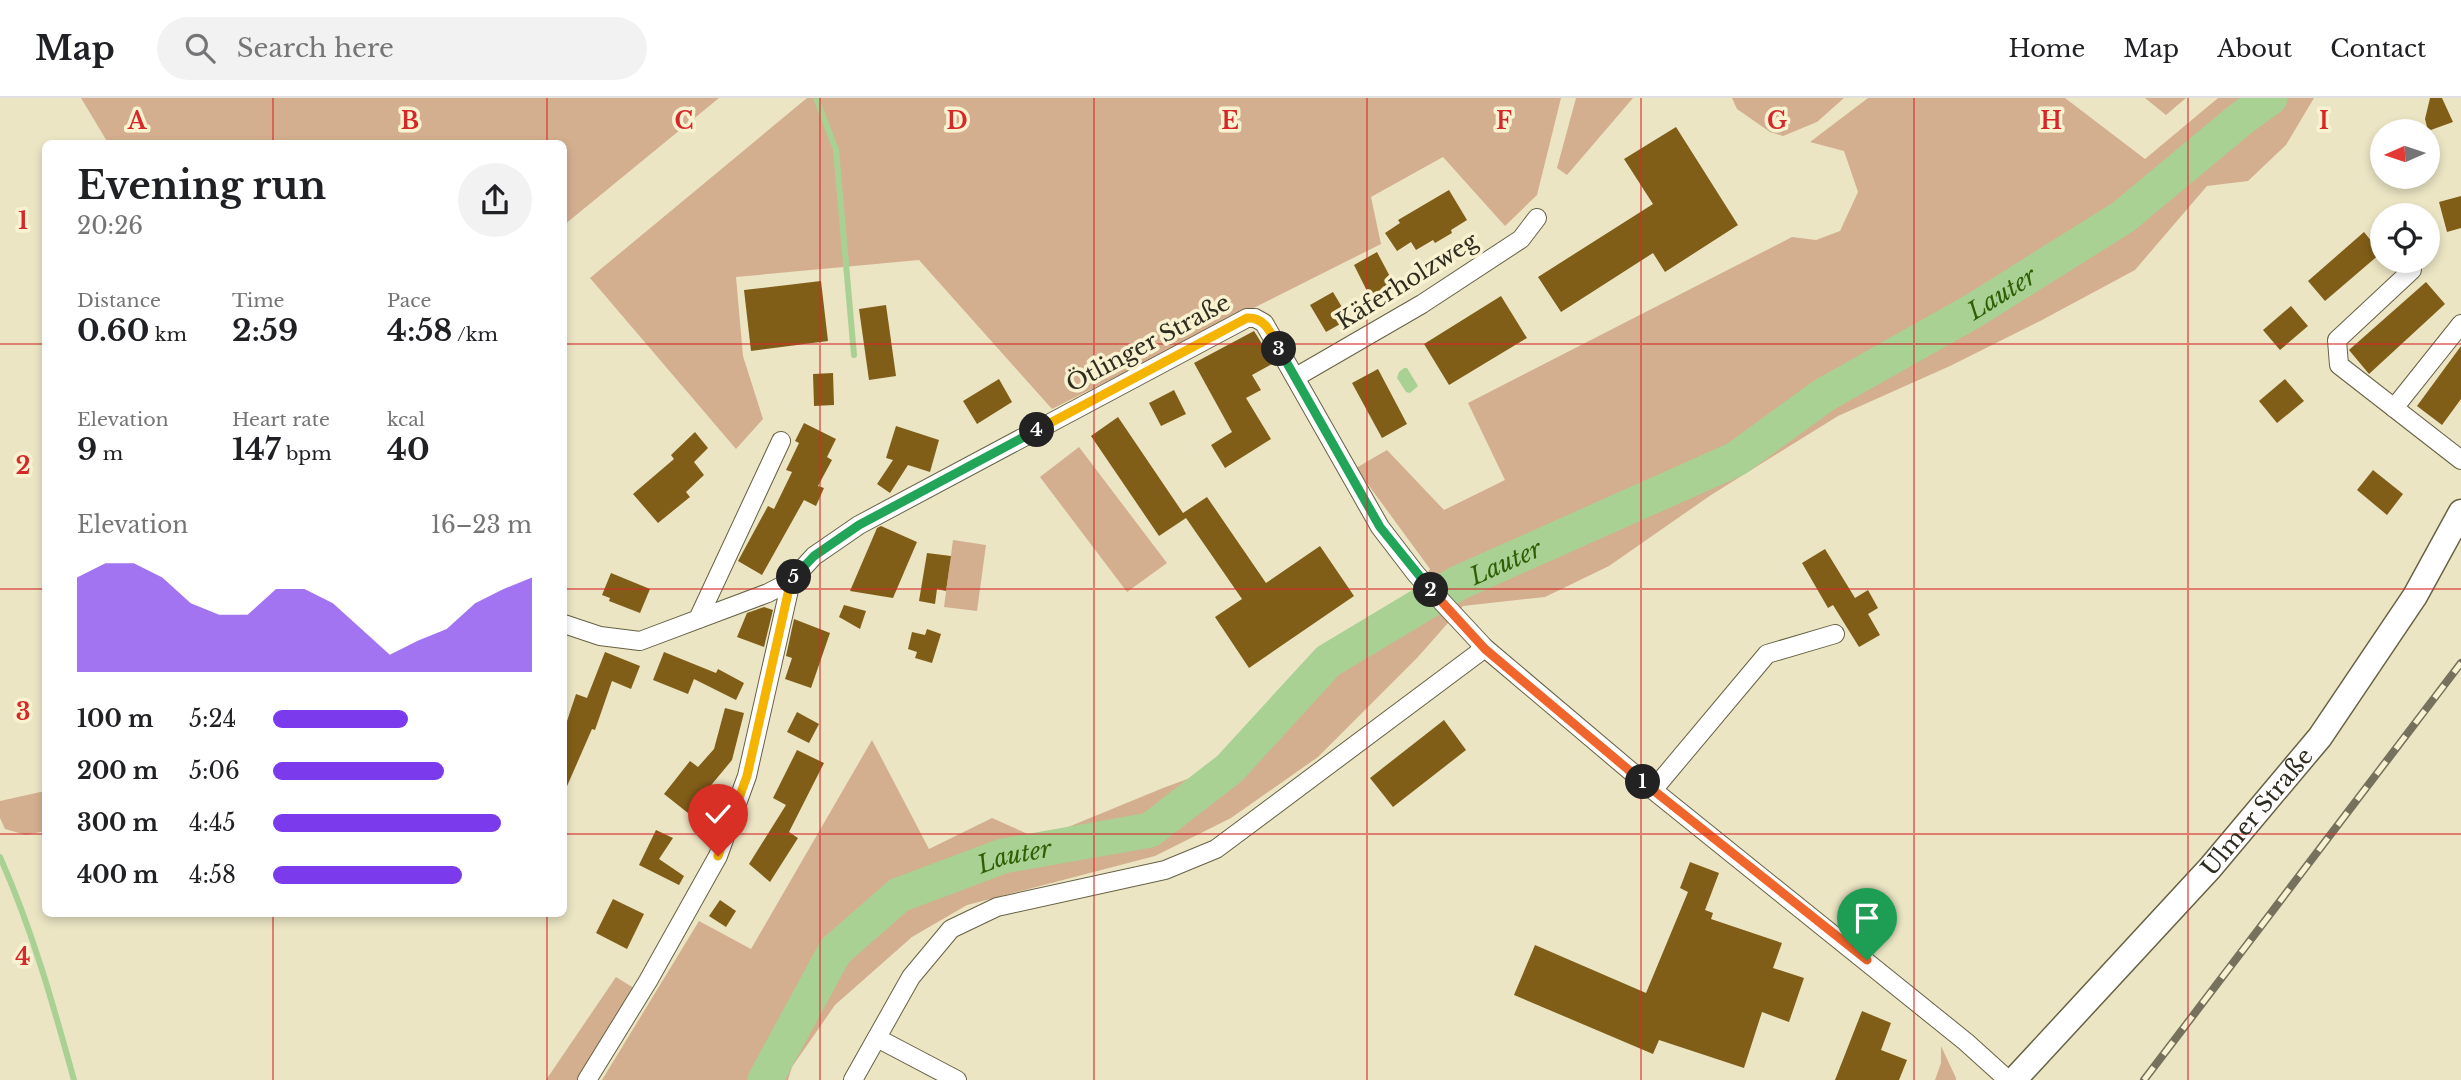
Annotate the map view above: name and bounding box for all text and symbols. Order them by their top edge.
search box [157,17,647,80]
text: Map [35,28,115,69]
icon: search [181,29,219,67]
text: Search here [237,32,394,64]
text: Home [2009,34,2085,63]
text: Map [2123,34,2179,63]
text: About [2217,34,2292,63]
text: Contact [2330,34,2426,63]
text: A [127,107,148,135]
text: B [401,107,419,135]
text: C [675,107,693,135]
text: D [946,107,968,135]
text: E [1221,107,1239,135]
text: F [1496,107,1512,135]
text: G [1767,107,1787,135]
text: H [2040,107,2062,135]
text: I [2319,107,2329,135]
north arrow [2370,119,2440,189]
map controls [2370,119,2440,273]
text: Evening run [77,162,326,209]
button: share [458,163,532,237]
button: locate [2370,203,2440,273]
text: 1 [18,207,28,235]
text: 20:26 [77,212,143,240]
street label: Käferholzweg [1331,226,1483,336]
water label: Lauter [1961,260,2042,326]
street label: Ötlinger Straße [1061,287,1235,398]
text: Distance [77,289,161,312]
text: Time [232,289,284,312]
text: Pace [387,289,431,312]
text: 0.60 [77,312,149,349]
text: 2:59 [232,312,298,349]
text: 4:58 [387,312,452,349]
text: km [149,323,187,346]
text: /km [452,323,498,346]
pin: 3 [1262,331,1296,366]
text: 3 [1272,337,1285,360]
text: Elevation [77,408,169,431]
text: Heart rate [232,408,330,431]
text: kcal [387,408,425,431]
pin: 4 [1020,412,1054,448]
text: 4 [1030,418,1043,441]
text: 9 [77,431,97,468]
text: 147 [232,431,280,468]
text: 40 [387,431,430,468]
text: m [97,442,123,465]
text: bpm [280,442,332,465]
text: 2 [16,452,30,480]
text: Elevation [77,511,188,539]
text: 16–23 m [431,511,532,539]
water label: Lauter [1464,533,1547,591]
pin: 5 [776,560,812,594]
text: 5 [788,565,799,588]
pin: 2 [1414,573,1448,608]
text: 2 [1424,578,1437,601]
text: 3 [16,698,30,726]
text: 100 m [77,705,153,733]
text: 5:24 [189,705,236,733]
street label: Ulmer Straße [2196,742,2319,881]
text: 200 m [77,757,158,785]
text: 5:06 [189,757,240,785]
pin: 1 [1626,764,1660,800]
text: 1 [1638,770,1647,793]
pin [688,784,748,856]
icon: check [699,795,737,833]
text: 300 m [77,809,158,837]
text: 4:45 [189,809,236,837]
water label: Lauter [972,833,1055,879]
text: 400 m [77,861,159,889]
text: 4:58 [189,861,236,889]
pin [1837,888,1897,960]
icon: arrive [1848,899,1886,937]
text: 4 [15,943,31,971]

